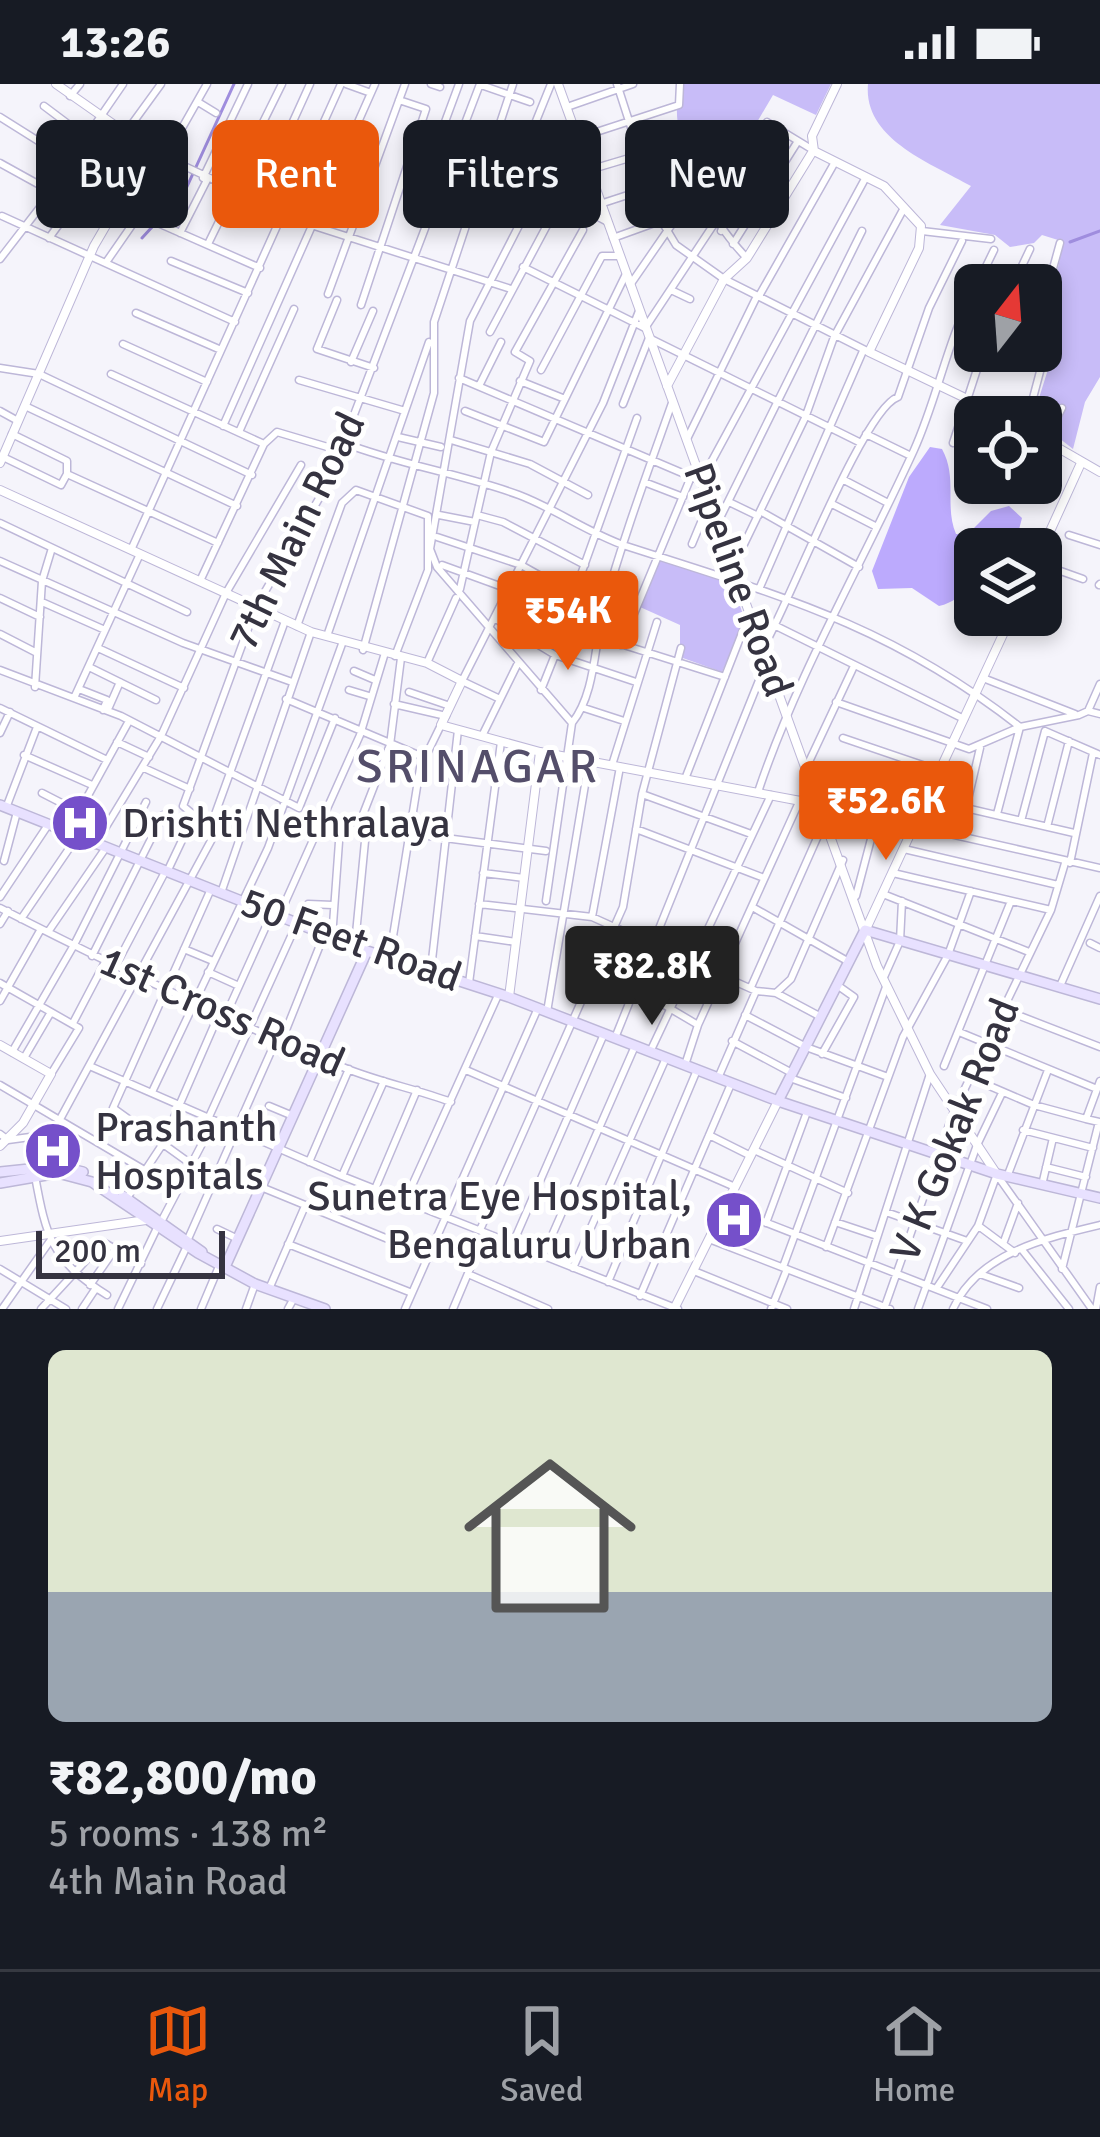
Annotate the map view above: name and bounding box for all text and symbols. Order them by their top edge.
text: 13:26 [60,15,170,70]
chip: Buy [36,120,188,228]
chip: Rent [212,120,379,228]
chip: Filters [403,120,601,228]
chip: New [625,120,789,228]
north arrow [954,264,1062,372]
map controls [954,264,1062,636]
button: locate [954,396,1062,504]
street label: 7th Main Road [217,404,377,658]
street label: Pipeline Road [672,456,804,704]
button: layers [954,528,1062,636]
pin: ₹54K [497,571,639,673]
text: ₹54K [524,586,612,634]
district label: SRINAGAR [356,737,600,796]
pin: ₹52.6K [788,761,984,863]
text: ₹52.6K [826,776,946,824]
hospital icon: Drishti Nethralaya [49,792,111,854]
place label: Drishti Nethralaya [122,798,451,849]
street label: 50 Feet Road [234,877,468,1003]
pin: ₹82.8K [554,926,750,1028]
street label: 1st Cross Road [92,935,352,1089]
text: ₹82.8K [592,941,712,989]
street label: V K Gokak Road [879,991,1031,1269]
place label: Prashanth Hospitals [95,1102,278,1201]
hospital icon: Prashanth Hospitals [22,1120,84,1182]
place label: Sunetra Eye Hospital, Bengaluru Urban [307,1171,692,1270]
hospital icon: Sunetra Eye Hospital, Bengaluru Urban [703,1189,765,1251]
scale bar [36,1225,225,1278]
text: 200 m [54,1231,141,1272]
icon: home [442,1428,658,1644]
text: ₹82,800/mo [48,1746,317,1809]
text: 5 rooms · 138 m² [48,1809,328,1857]
text: 4th Main Road [48,1857,288,1905]
tab: Map [145,1998,211,2111]
tab: Saved [500,1998,583,2111]
tab: Home [873,1998,955,2111]

